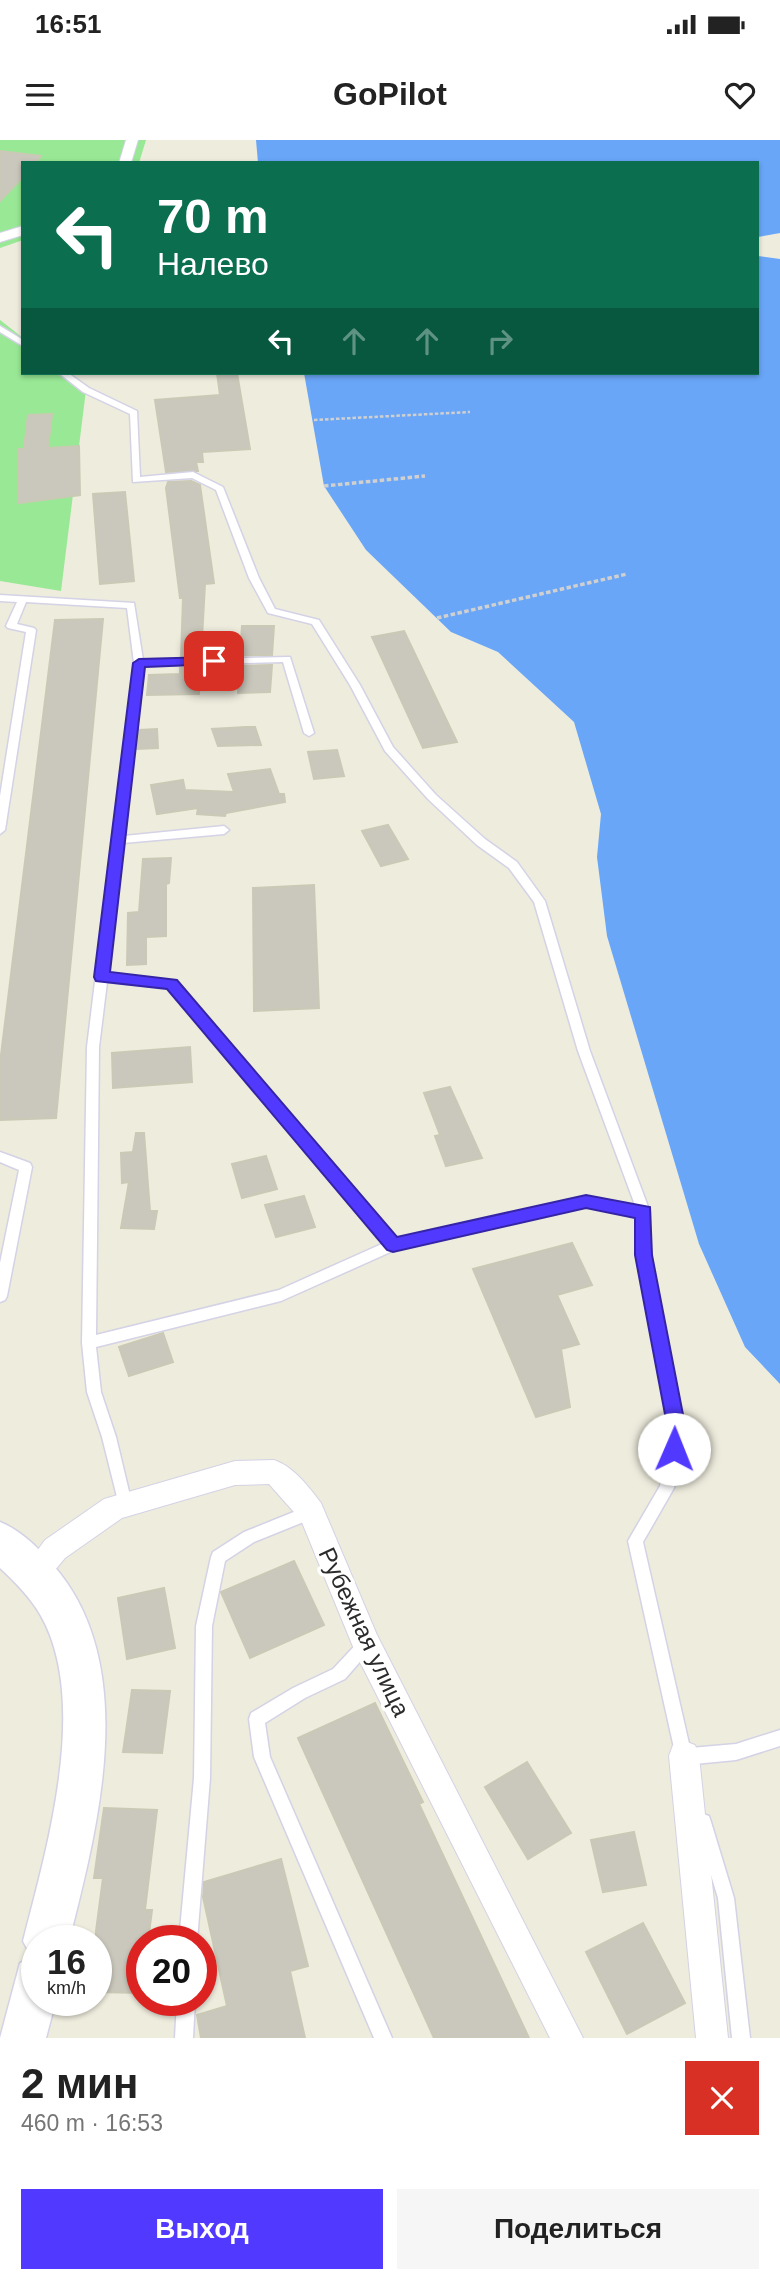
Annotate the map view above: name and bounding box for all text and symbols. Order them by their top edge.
text: 16:51 [35,9,102,39]
icon: menu [21,76,59,114]
text: GoPilot [333,76,447,112]
icon: heart [721,76,759,114]
icon: left [42,189,133,280]
text: 70 m [157,189,269,243]
text: Налево [157,246,269,282]
icon: left [262,322,300,360]
icon: ahead [335,322,373,360]
icon: ahead [408,322,446,360]
icon: right [481,322,519,360]
pin [184,631,244,691]
icon: arrive [195,642,233,680]
position arrow [637,1412,711,1486]
street label: Рубежная улица [314,1543,416,1721]
speed limit sign: 20 [126,1925,217,2016]
text: 16 [47,1942,86,1981]
text: km/h [47,1978,86,1998]
text: 2 мин [21,2060,138,2107]
button: close [685,2061,759,2135]
text: 460 m · 16:53 [21,2110,163,2136]
button: Выход [21,2189,383,2269]
button: Поделиться [397,2189,759,2269]

